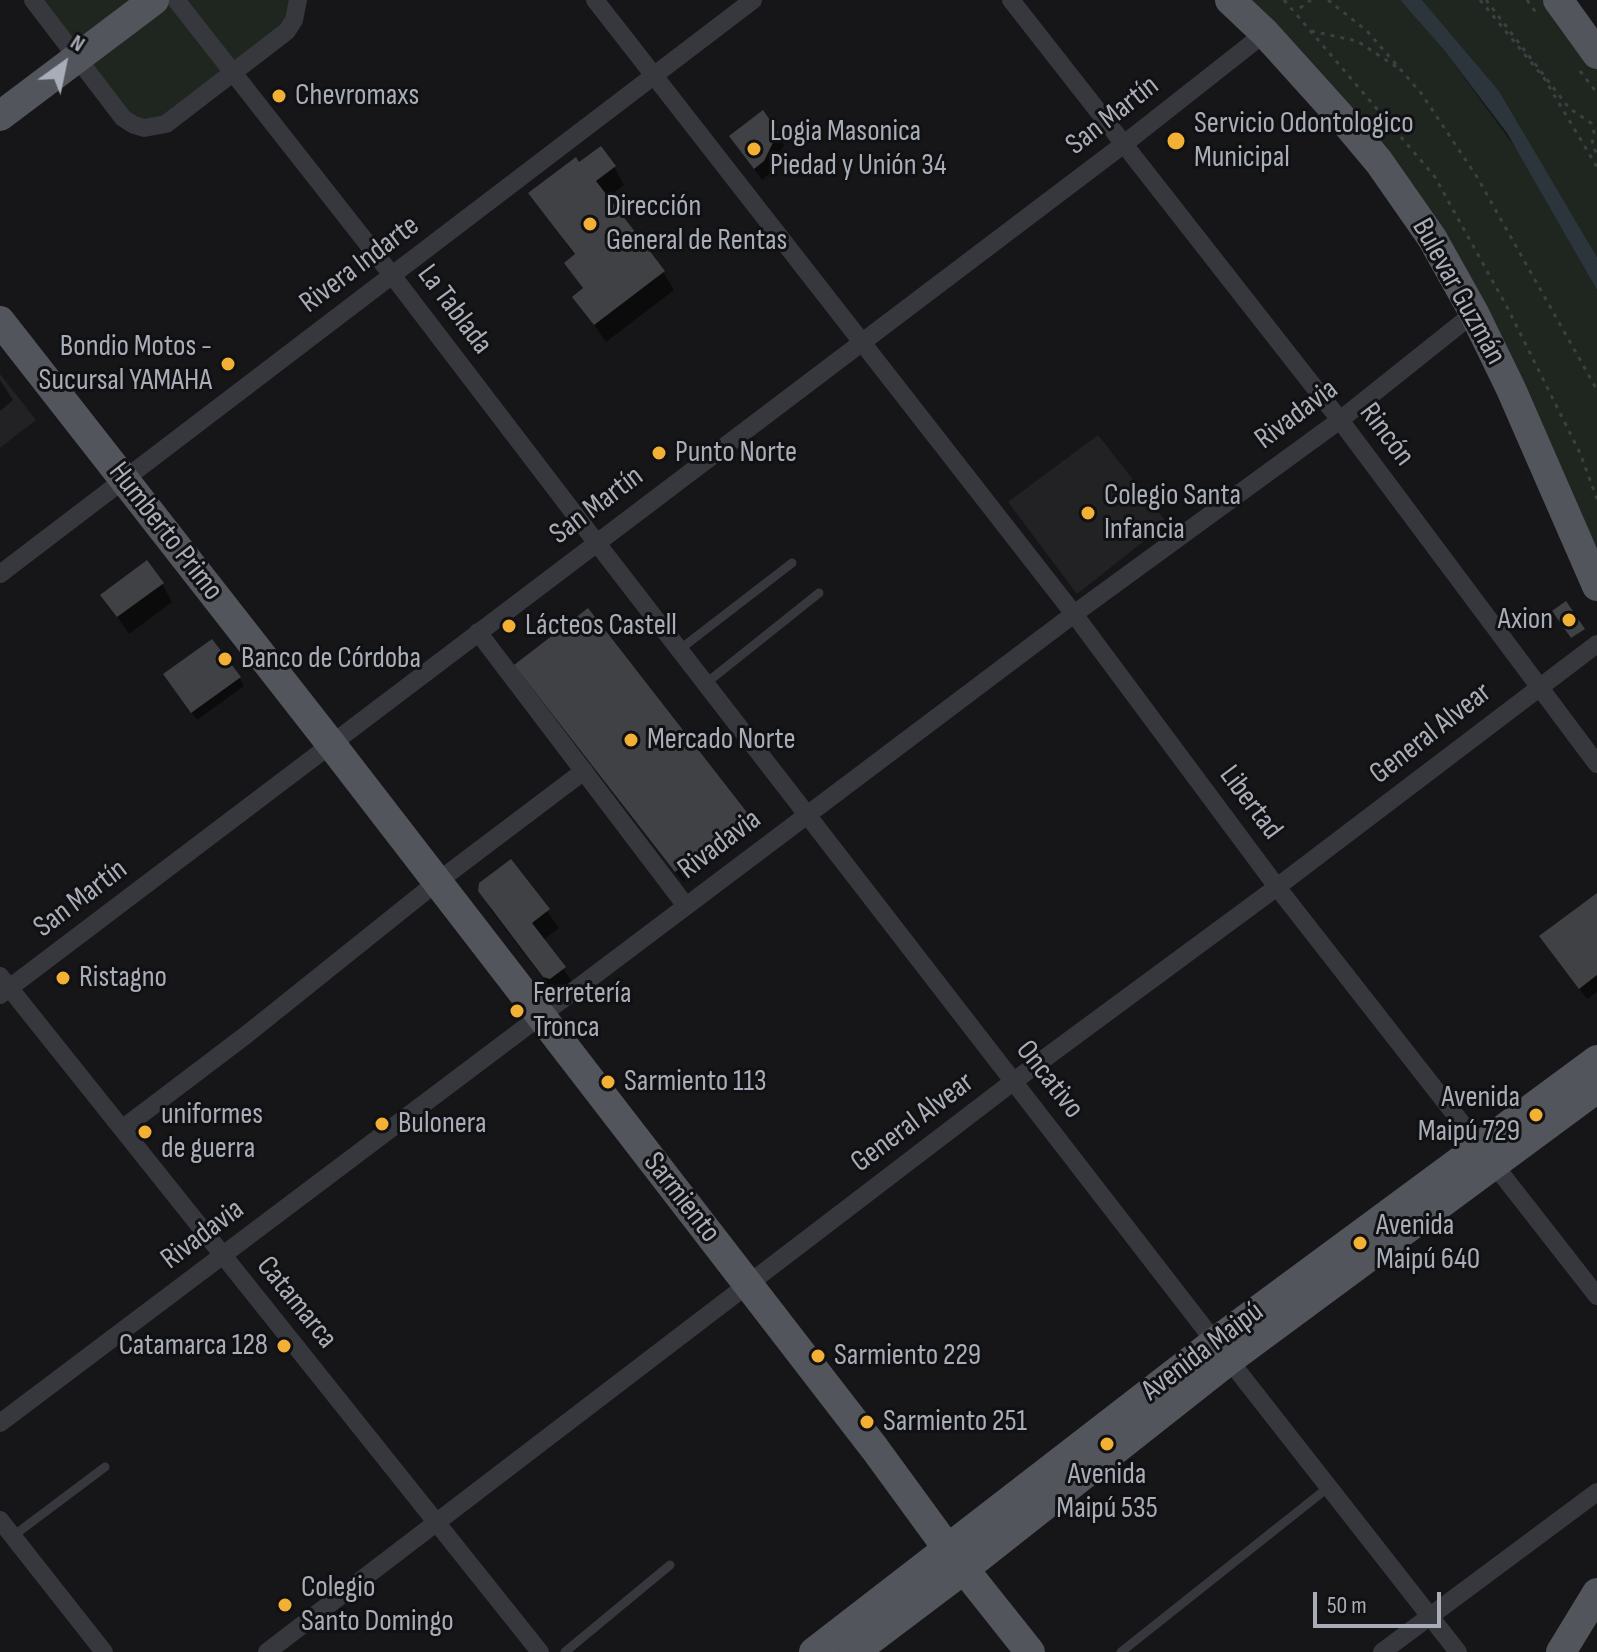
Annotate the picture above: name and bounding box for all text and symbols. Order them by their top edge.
north arrow [24,24,104,104]
text: N [65,29,90,58]
street label: San Martín [1059,69,1167,163]
place label: Chevromaxs [295,78,419,114]
marker: Chevromaxs [270,87,288,105]
place label: Servicio Odontologico Municipal [1194,106,1414,176]
place label: Logia Masonica Piedad y Unión 34 [770,114,946,184]
marker: Servicio Odontologico Municipal [1165,130,1187,152]
marker: Logia Masonica Piedad y Unión 34 [745,140,763,158]
place label: Dirección General de Rentas [606,189,787,260]
street label: Rivera Indarte [293,208,427,322]
street label: Bulevar Guzmán [1403,213,1513,371]
marker: Dirección General de Rentas [581,215,599,233]
street label: La Tablada [409,258,499,362]
place label: Bondio Motos - Sucursal YAMAHA [39,329,212,400]
marker: Bondio Motos - Sucursal YAMAHA [219,355,237,373]
street label: Rivadavia [1248,372,1346,458]
street label: Rincón [1351,396,1421,474]
place label: Punto Norte [675,435,797,471]
marker: Punto Norte [650,444,668,462]
street label: Humberto Primo [100,456,230,608]
street label: San Martín [543,459,651,553]
place label: Colegio Santa Infancia [1104,478,1241,548]
marker: Colegio Santa Infancia [1079,504,1097,522]
place label: Axion [1498,602,1553,638]
place label: Lácteos Castell [525,608,677,644]
marker: Axion [1560,611,1578,629]
marker: Lácteos Castell [500,617,518,635]
place label: Banco de Córdoba [241,641,421,677]
marker: Banco de Córdoba [216,650,234,668]
street label: General Alvear [1363,675,1499,793]
place label: Mercado Norte [647,722,796,758]
marker: Mercado Norte [622,731,640,749]
street label: Libertad [1211,759,1289,847]
street label: Rivadavia [671,802,769,888]
street label: San Martín [27,852,135,946]
place label: Ristagno [79,960,167,996]
marker: Ristagno [54,969,72,987]
place label: Ferretería Tronca [533,976,631,1046]
marker: Ferretería Tronca [508,1002,526,1020]
street label: Oncativo [1007,1034,1091,1126]
place label: Sarmiento 113 [624,1064,767,1100]
street label: General Alvear [844,1065,982,1181]
marker: Sarmiento 113 [599,1073,617,1091]
place label: Avenida Maipú 729 [1418,1080,1520,1150]
place label: uniformes de guerra [161,1097,263,1168]
place label: Bulonera [398,1106,486,1142]
marker: Avenida Maipú 729 [1527,1106,1545,1124]
marker: Bulonera [373,1115,391,1133]
marker: uniformes de guerra [136,1123,154,1141]
street label: Sarmiento [635,1146,727,1250]
street label: Rivadavia [154,1192,252,1278]
place label: Avenida Maipú 640 [1376,1208,1480,1278]
marker: Avenida Maipú 640 [1351,1234,1369,1252]
street label: Catamarca [248,1250,344,1356]
street label: Avenida Maipú [1135,1295,1271,1409]
place label: Catamarca 128 [119,1328,268,1364]
marker: Catamarca 128 [275,1337,293,1355]
place label: Sarmiento 229 [834,1338,981,1374]
marker: Sarmiento 229 [809,1347,827,1365]
place label: Sarmiento 251 [883,1404,1027,1440]
marker: Sarmiento 251 [858,1413,876,1431]
marker: Avenida Maipú 535 [1098,1435,1116,1453]
place label: Avenida Maipú 535 [1056,1457,1158,1528]
place label: Colegio Santo Domingo [301,1570,454,1640]
scale bar [1317,1576,1445,1626]
text: 50 m [1327,1591,1367,1620]
marker: Colegio Santo Domingo [276,1596,294,1614]

